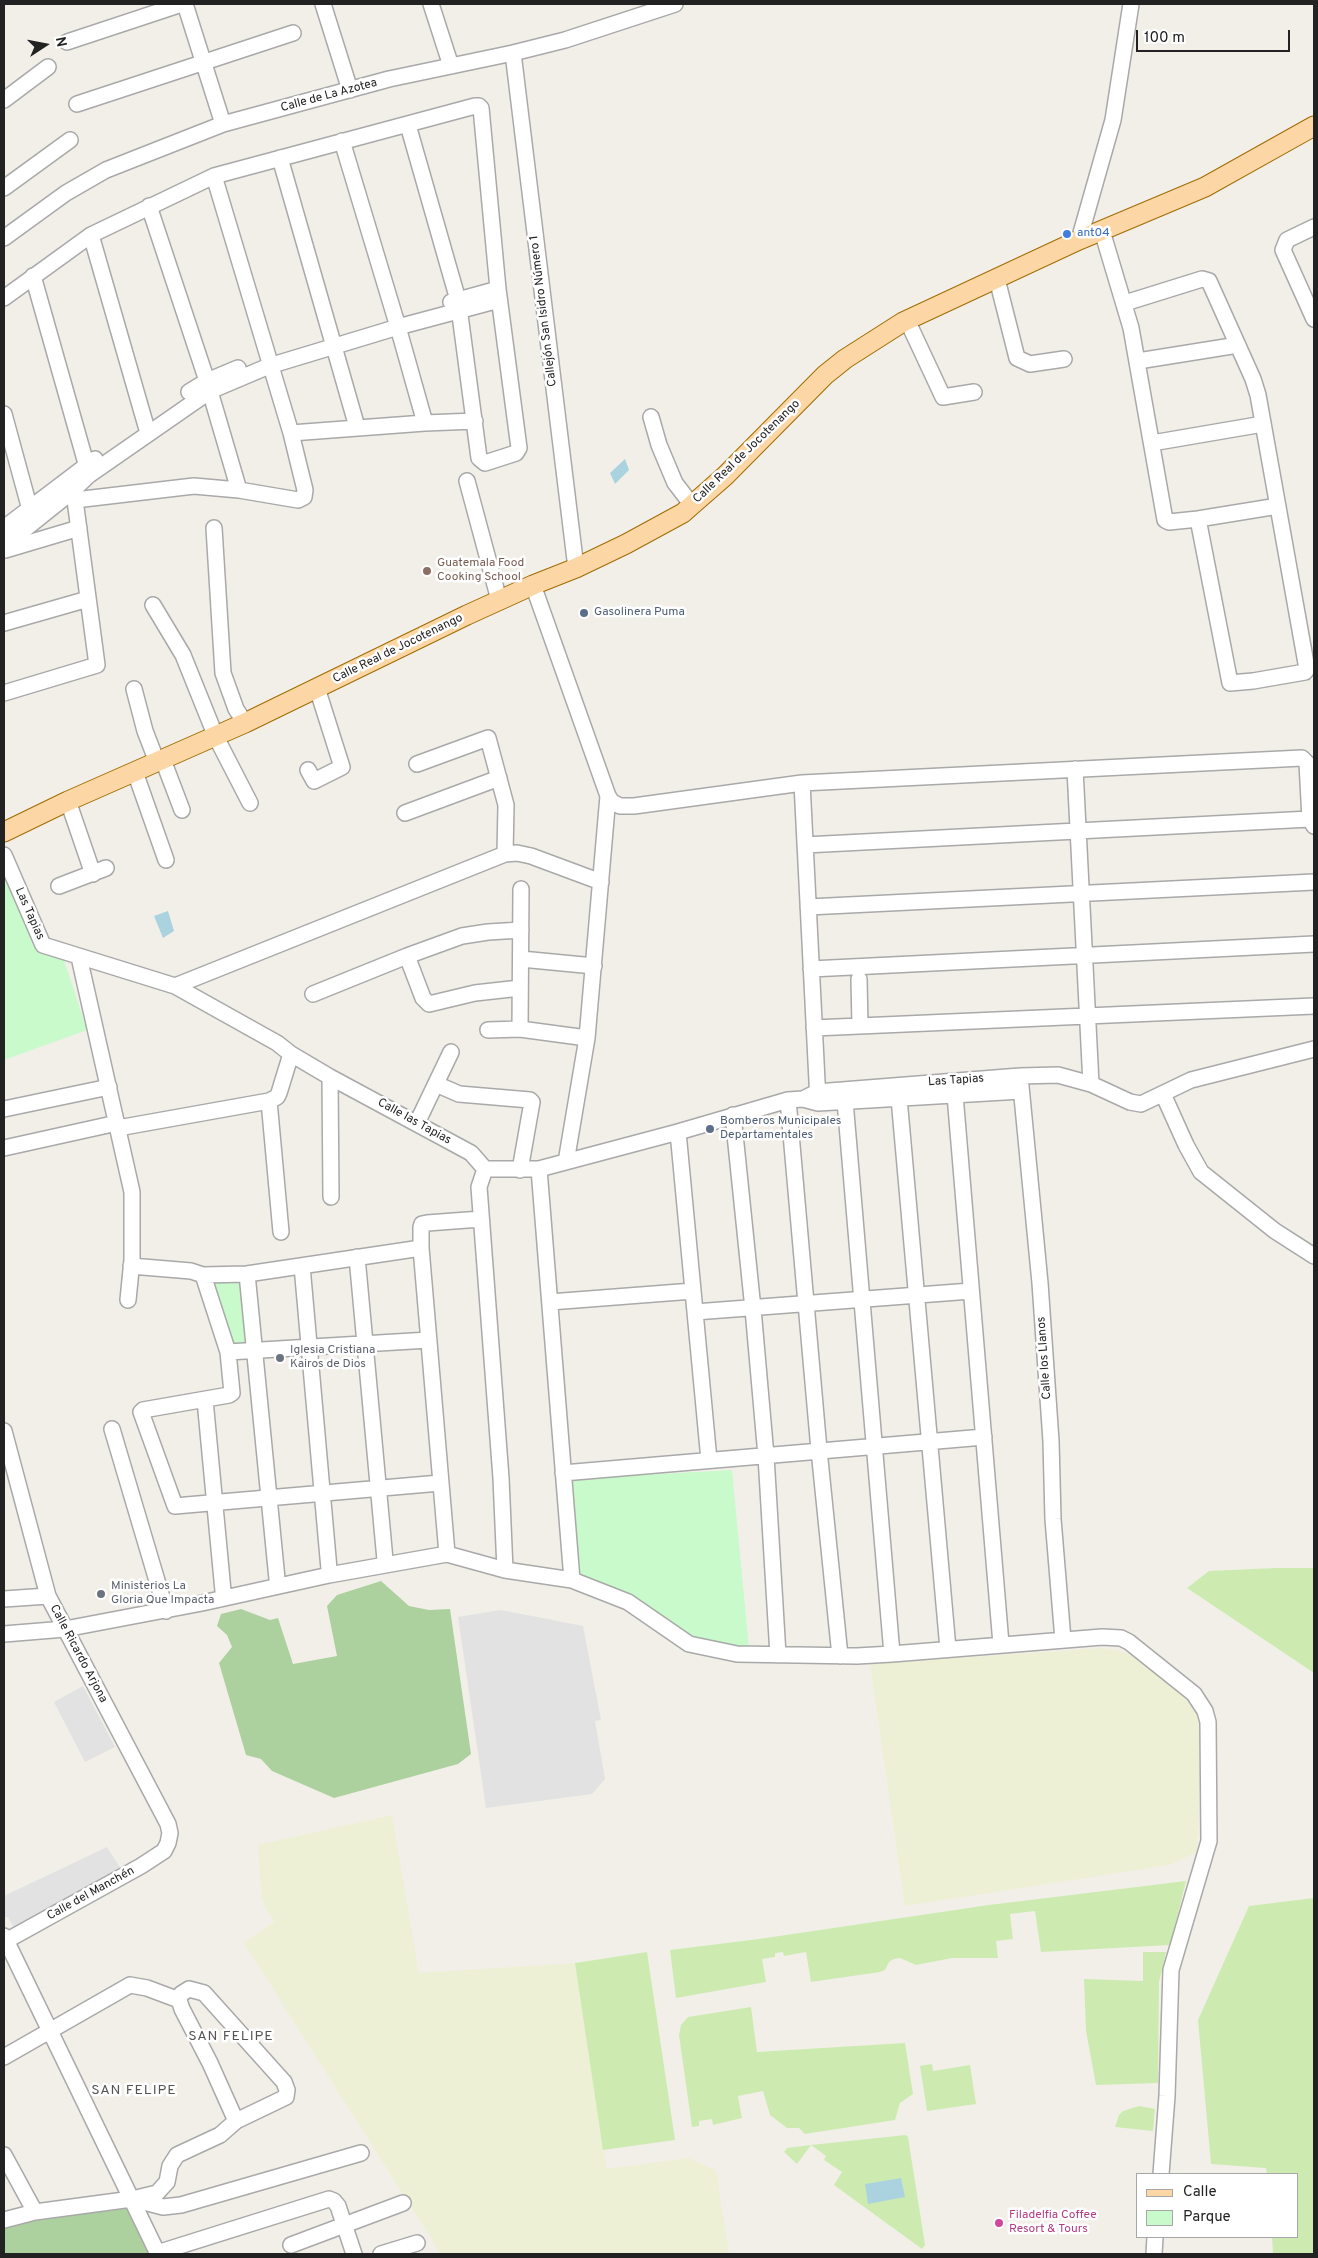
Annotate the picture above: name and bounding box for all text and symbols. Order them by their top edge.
north arrow [20,20,70,70]
scale bar [1138,20,1292,52]
text: 100 m [1144,29,1185,48]
text: N [51,35,70,49]
street label: Calle de La Azotea [279,76,379,116]
place label: ant04 [1077,227,1110,241]
marker: ant04 [1061,228,1073,240]
street label: Callejón San Isidro Número 1 [528,235,560,387]
street label: Calle Real de Jocotenango [691,397,803,507]
place label: Guatemala Food Cooking School [437,557,524,585]
marker: Guatemala Food Cooking School [421,565,433,577]
place label: Gasolinera Puma [594,606,685,620]
marker: Gasolinera Puma [578,607,590,619]
street label: Calle Real de Jocotenango [331,611,465,687]
street label: Las Tapias [11,886,47,942]
street label: Las Tapias [928,1072,984,1090]
street label: Calle las Tapias [375,1096,453,1148]
place label: Bomberos Municipales Departamentales [720,1115,841,1143]
marker: Bomberos Municipales Departamentales [704,1123,716,1135]
street label: Calle los Llanos [1035,1316,1055,1400]
place label: Iglesia Cristiana Kairos de Dios [290,1344,375,1372]
marker: Iglesia Cristiana Kairos de Dios [274,1352,286,1364]
place label: Ministerios La Gloria Que Impacta [111,1580,214,1608]
marker: Ministerios La Gloria Que Impacta [95,1588,107,1600]
street label: Calle Ricardo Arjona [46,1602,110,1706]
street label: Calle del Manchén [45,1864,137,1924]
district label: SAN FELIPE [187,2029,275,2045]
district label: SAN FELIPE [90,2083,178,2099]
legend [1136,2173,1298,2238]
text: Calle [1183,2183,1217,2202]
text: Parque [1183,2208,1231,2227]
place label: Filadelfia Coffee Resort & Tours [1009,2209,1097,2237]
marker: Filadelfia Coffee Resort & Tours [993,2217,1005,2229]

